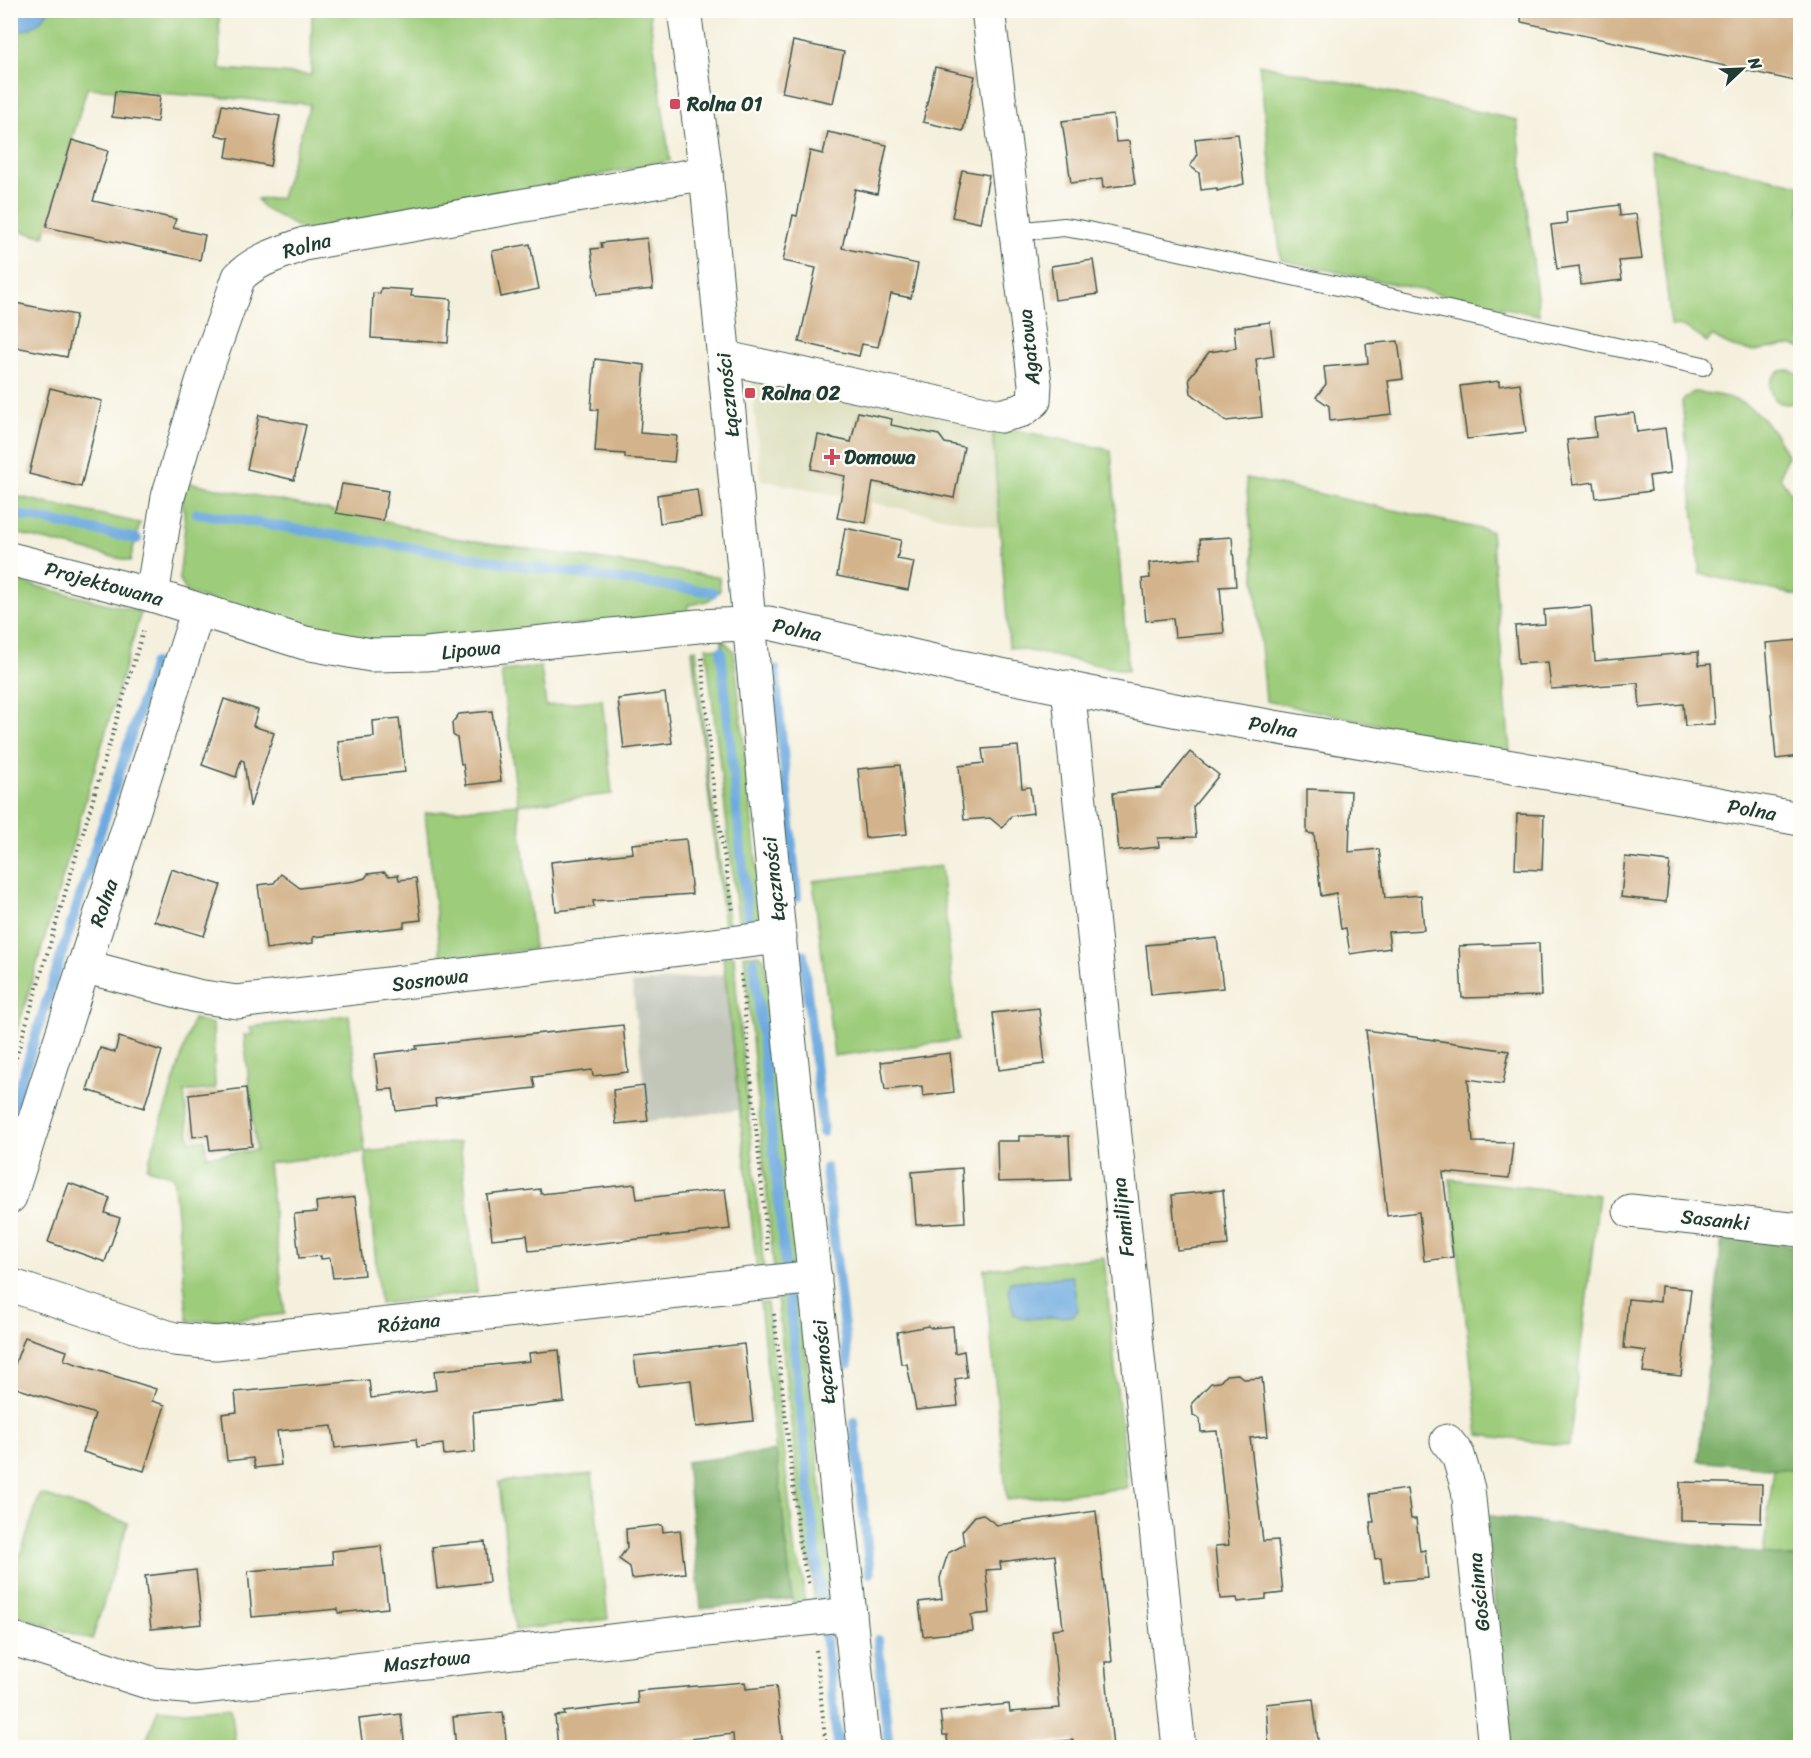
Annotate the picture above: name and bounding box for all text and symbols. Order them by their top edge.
north arrow [1712,39,1772,99]
text: N [1739,52,1771,75]
place label: Rolna 01 [686,87,763,122]
marker: Rolna 01 [668,97,682,111]
street label: Rolna [279,223,336,269]
street label: Agatowa [1008,307,1050,388]
street label: Łączności [706,350,750,439]
place label: Rolna 02 [761,376,841,411]
marker: Rolna 02 [743,386,757,400]
place label: Domowa [844,440,916,475]
marker: Domowa [825,450,839,464]
street label: Projektowana [41,551,168,617]
street label: Polna [769,608,825,652]
street label: Lipowa [440,629,502,671]
street label: Polna [1246,706,1301,749]
street label: Polna [1725,789,1780,832]
street label: Łączności [752,834,796,923]
street label: Rolna [80,873,129,932]
street label: Sosnowa [390,958,470,1002]
street label: Familijna [1101,1176,1145,1258]
street label: Sasanki [1679,1199,1751,1241]
street label: Różana [376,1302,443,1344]
street label: Łączności [802,1317,846,1406]
street label: Gościnna [1457,1551,1501,1633]
street label: Masztowa [382,1639,472,1683]

